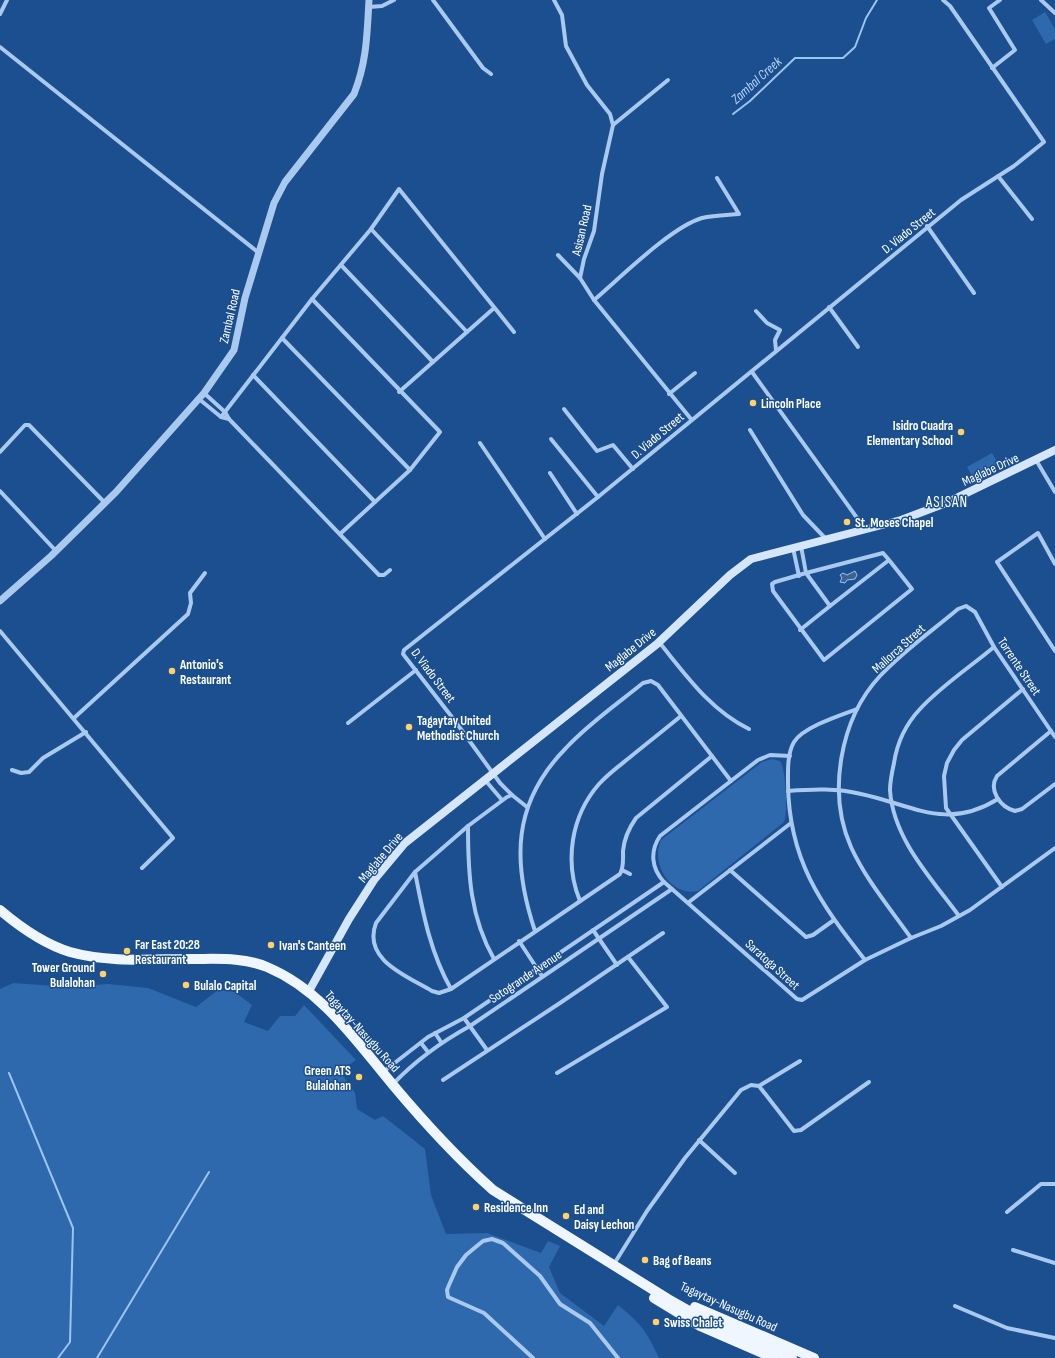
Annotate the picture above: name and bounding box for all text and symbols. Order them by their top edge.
water label: Zambal Creek [727,53,786,108]
street label: Asisan Road [568,203,596,258]
street label: D. Viado Street [879,204,939,257]
street label: Zambal Road [216,288,244,345]
place label: Lincoln Place [761,396,821,412]
marker: Lincoln Place [748,398,758,408]
street label: D. Viado Street [628,409,687,463]
place label: Isidro Cuadra Elementary School [867,418,953,449]
marker: Isidro Cuadra Elementary School [956,427,966,437]
street label: Maglabe Drive [960,450,1021,490]
district label: ASISAN [925,493,968,512]
place label: St. Moses Chapel [855,515,934,531]
marker: St. Moses Chapel [842,517,852,527]
street label: Mallorca Street [869,621,929,677]
street label: Maglabe Drive [602,624,659,675]
street label: Torrente Street [994,635,1044,699]
street label: D. Viado Street [407,645,459,706]
place label: Antonio's Restaurant [179,657,232,688]
marker: Antonio's Restaurant [167,666,177,676]
place label: Tagaytay United Methodist Church [417,713,500,744]
marker: Tagaytay United Methodist Church [404,722,414,732]
street label: Maglabe Drive [355,829,406,886]
street label: Saratoga Street [742,936,803,993]
place label: Far East 20:28 Restaurant [135,937,200,968]
place label: Ivan's Canteen [279,938,346,954]
marker: Ivan's Canteen [266,940,276,950]
marker: Far East 20:28 Restaurant [122,946,132,956]
street label: Sotogrande Avenue [486,947,565,1007]
place label: Tower Ground Bulalohan [32,960,95,991]
marker: Tower Ground Bulalohan [98,969,108,979]
place label: Bulalo Capital [194,978,257,994]
marker: Bulalo Capital [181,980,191,990]
street label: Tagaytay-Nasugbu Road [321,988,403,1076]
place label: Green ATS Bulalohan [304,1063,351,1094]
marker: Green ATS Bulalohan [354,1072,364,1082]
place label: Residence Inn [484,1200,548,1216]
marker: Residence Inn [471,1202,481,1212]
place label: Ed and Daisy Lechon [574,1202,635,1233]
marker: Ed and Daisy Lechon [561,1211,571,1221]
place label: Bag of Beans [653,1253,712,1269]
marker: Bag of Beans [640,1255,650,1265]
street label: Tagaytay-Nasugbu Road [678,1278,780,1335]
place label: Swiss Chalet [664,1315,723,1331]
marker: Swiss Chalet [651,1317,661,1327]

